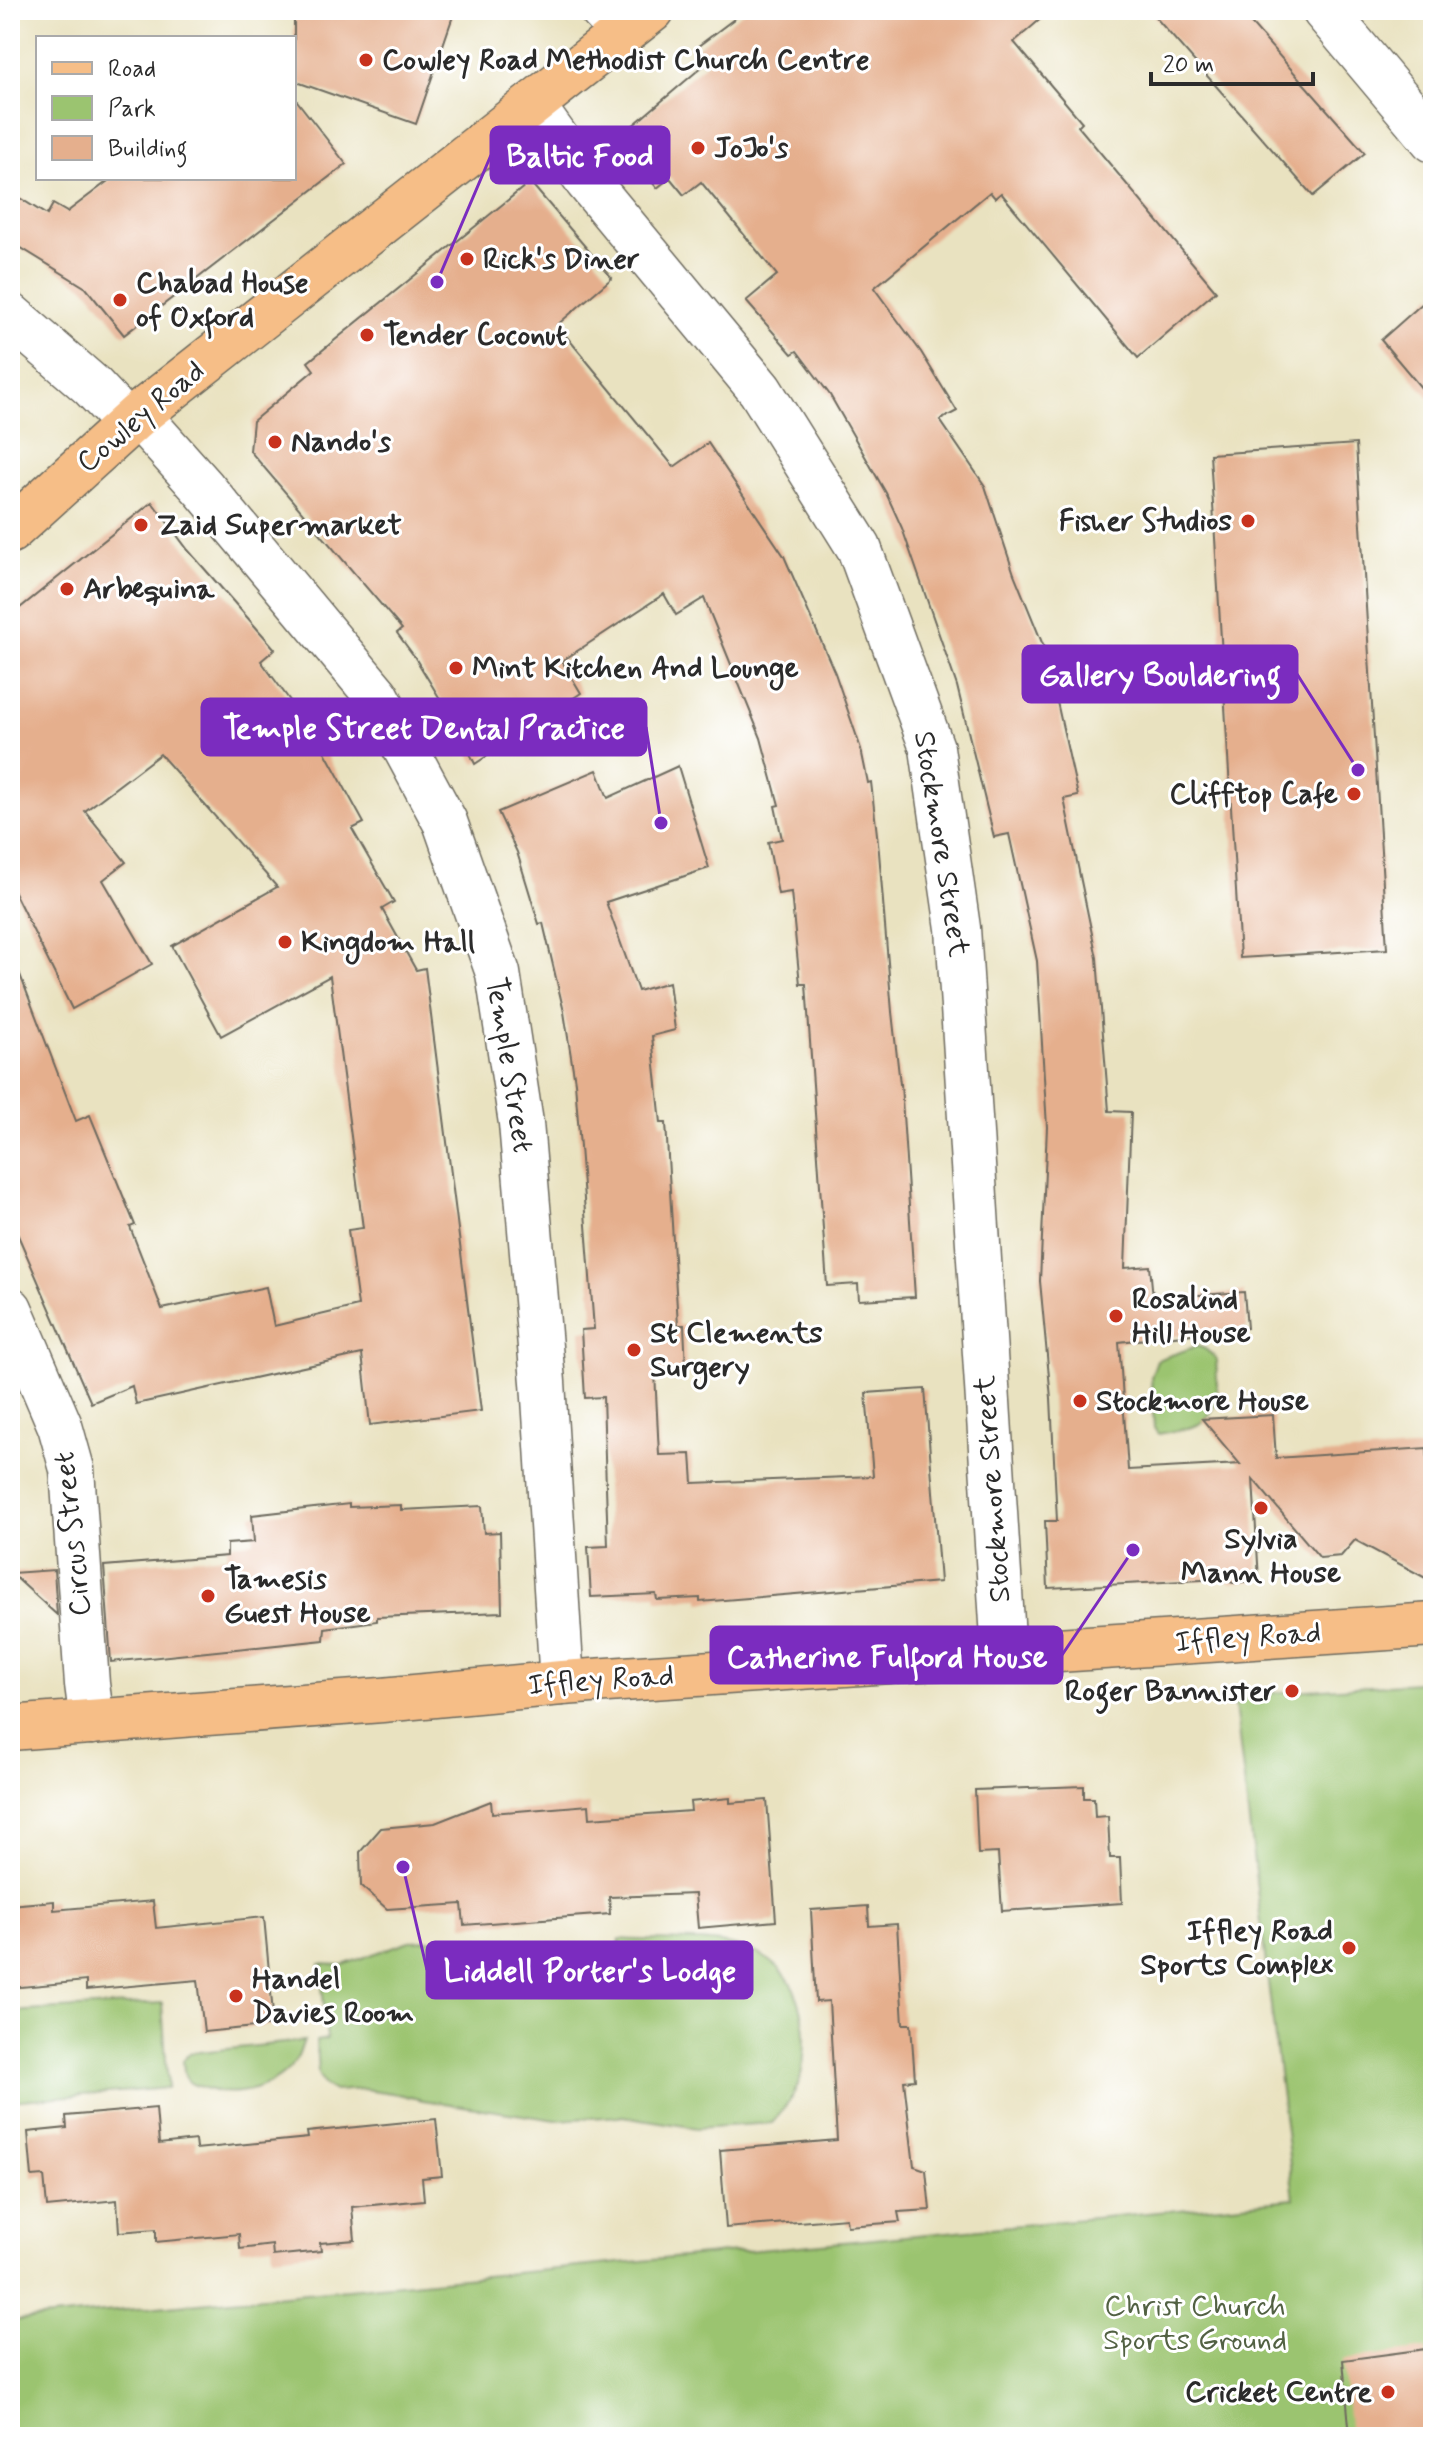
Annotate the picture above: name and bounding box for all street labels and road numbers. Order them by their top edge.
street label: Cowley Road [69,352,213,482]
street label: Stockmore Street [904,728,978,960]
street label: Temple Street [476,974,542,1156]
street label: Stockmore Street [966,1374,1020,1604]
street label: Circus Street [45,1450,101,1618]
street label: Iffley Road [1174,1613,1322,1663]
street label: Iffley Road [527,1656,675,1706]

